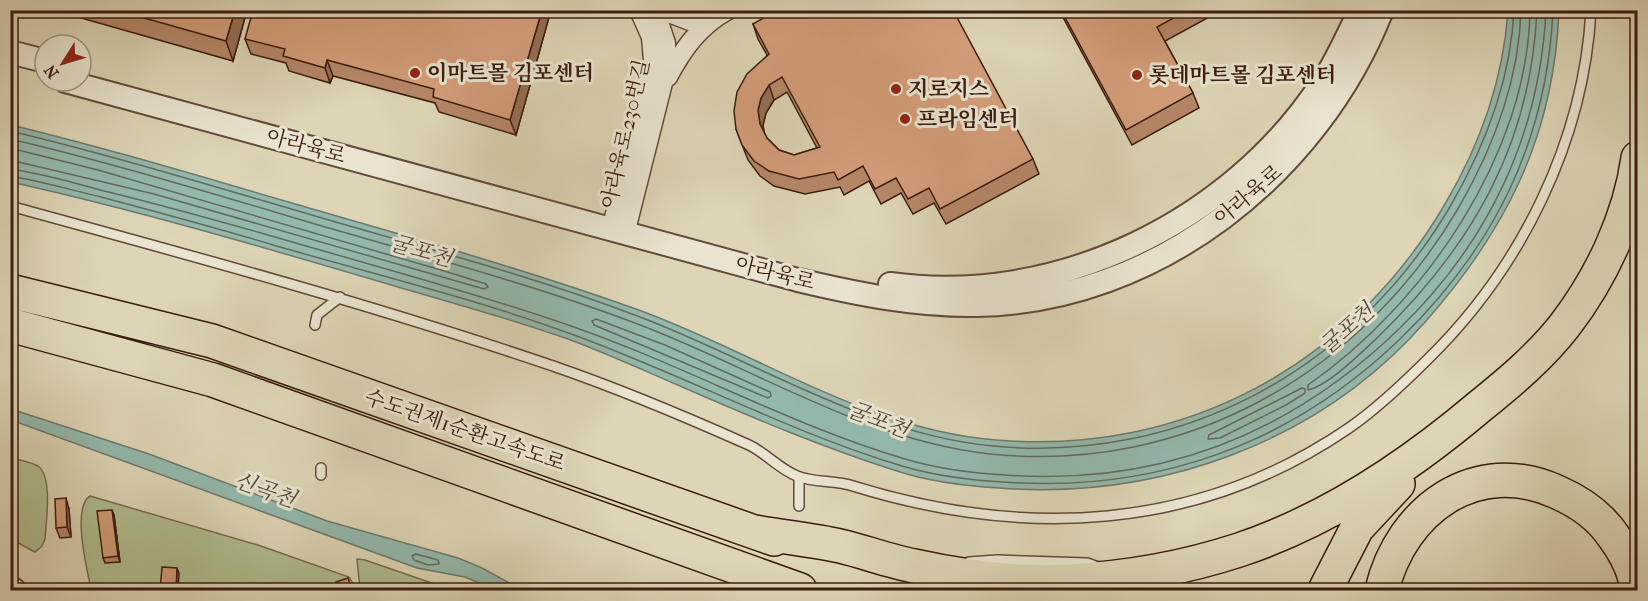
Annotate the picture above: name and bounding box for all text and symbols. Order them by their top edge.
north arrow [33,33,93,93]
street label: 아라육로230번길 [596,57,654,211]
text: N [40,60,63,82]
place label: 이마트몰 김포센터 [427,61,594,85]
place label: 롯데마트몰 김포센터 [1149,63,1336,87]
marker: 이마트몰 김포센터 [408,66,422,80]
marker: 롯데마트몰 김포센터 [1130,68,1144,82]
place label: 지로지스 [908,77,989,101]
marker: 지로지스 [889,82,903,96]
place label: 프라임센터 [917,107,1018,131]
marker: 프라임센터 [898,112,912,126]
street label: 아라육로 [264,124,348,168]
street label: 아라육로 [1209,160,1287,230]
water label: 굴포천 [387,230,457,273]
street label: 아라육로 [733,252,817,294]
water label: 굴포천 [1314,297,1381,360]
street label: 수도권제1순환고속도로 [362,384,568,476]
water label: 굴포천 [844,396,914,444]
water label: 신곡천 [231,467,301,514]

